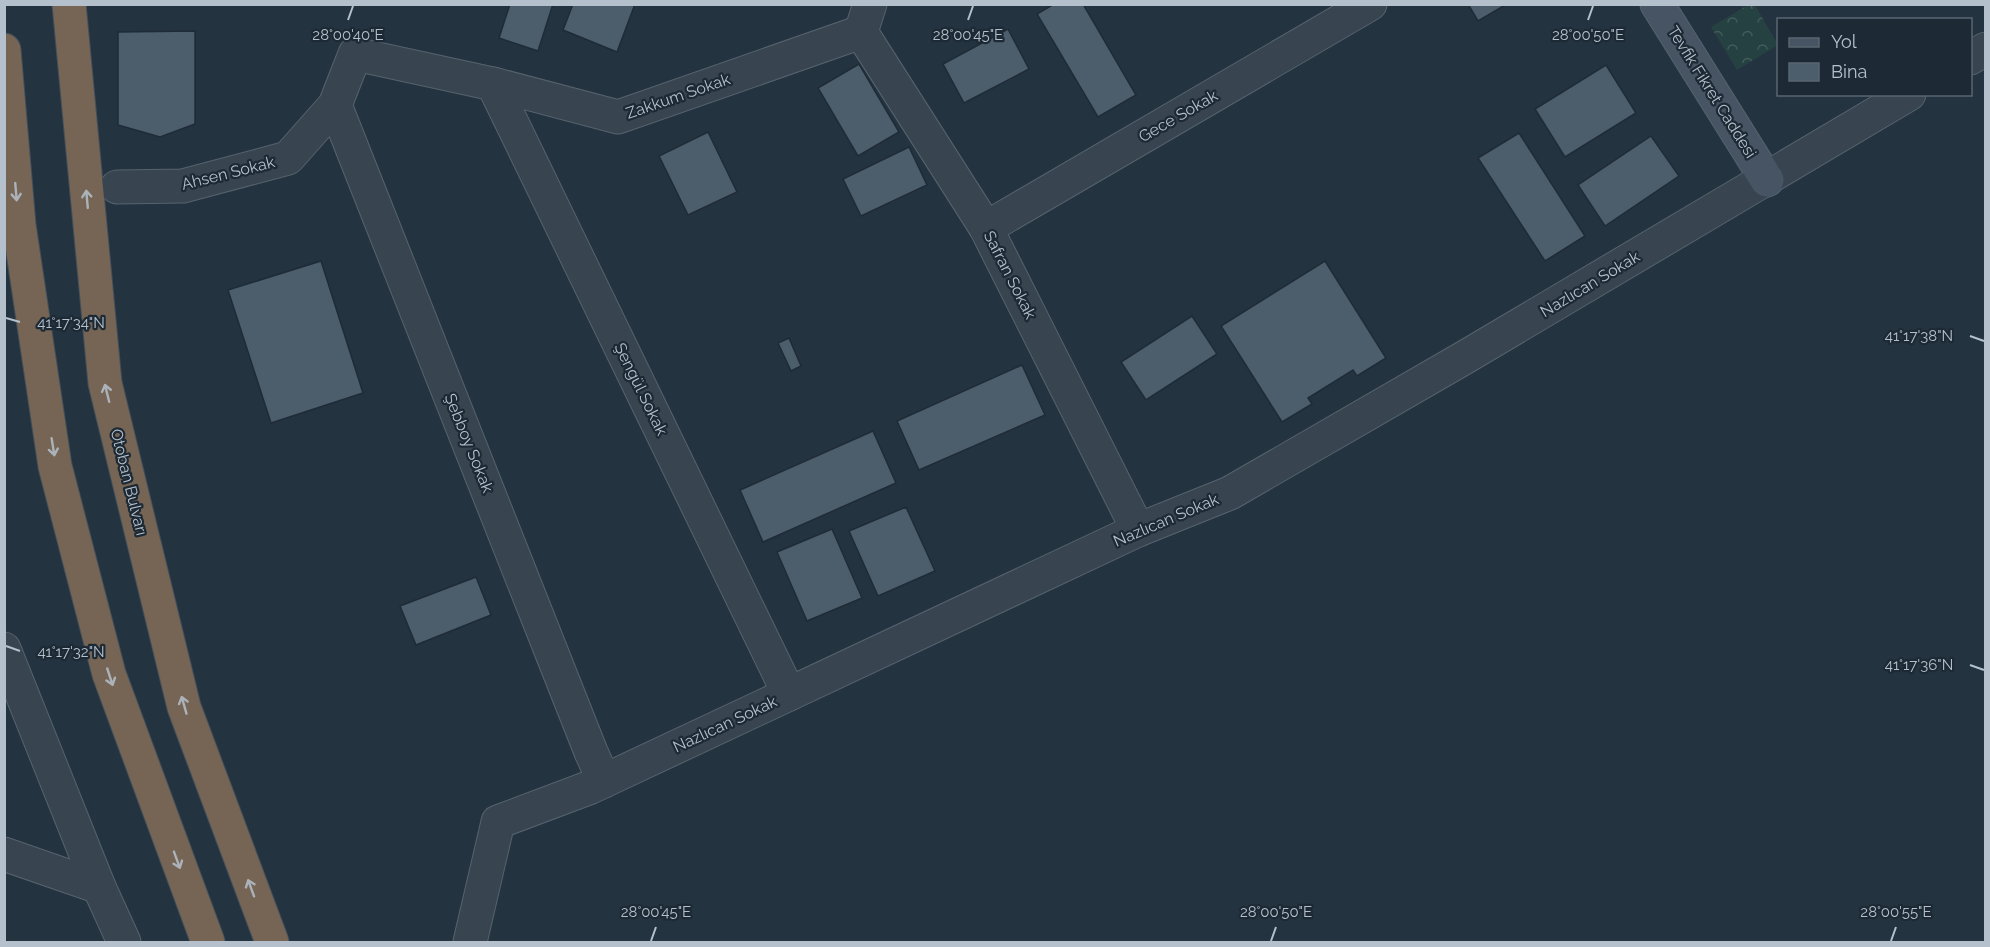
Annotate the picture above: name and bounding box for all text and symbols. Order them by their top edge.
legend [1777,18,1972,96]
street label: Tevfik Fikret Caddesi [1664,23,1760,161]
text: 28°00'40"E [312,26,384,44]
text: 28°00'45"E [933,26,1003,44]
text: 28°00'50"E [1552,26,1624,44]
text: Yol [1831,31,1857,52]
text: Bina [1831,61,1867,82]
street label: Zakkum Sokak [623,69,733,123]
street label: Gece Sokak [1135,86,1221,146]
street label: Ahsen Sokak [179,152,277,194]
one-way arrow [11,181,22,201]
one-way arrow [81,190,92,210]
street label: Safran Sokak [980,228,1041,323]
street label: Nazlıcan Sokak [1537,247,1644,321]
text: 41°17'34"N [37,314,105,332]
text: 41°17'38"N [1885,327,1953,345]
street label: Şengül Sokak [610,340,672,439]
one-way arrow [101,384,113,403]
street label: Şebboy Sokak [440,391,498,496]
street label: Otoban Bulvarı [107,427,151,537]
one-way arrow [47,437,58,457]
street label: Nazlıcan Sokak [1111,489,1222,551]
text: 41°17'32"N [37,643,105,661]
text: 41°17'36"N [1885,656,1953,674]
one-way arrow [106,667,117,686]
street label: Nazlıcan Sokak [670,691,780,756]
one-way arrow [178,696,189,715]
one-way arrow [173,850,184,869]
one-way arrow [245,879,256,898]
text: 28°00'45"E [621,903,691,921]
text: 28°00'50"E [1240,903,1312,921]
text: 28°00'55"E [1860,903,1932,921]

